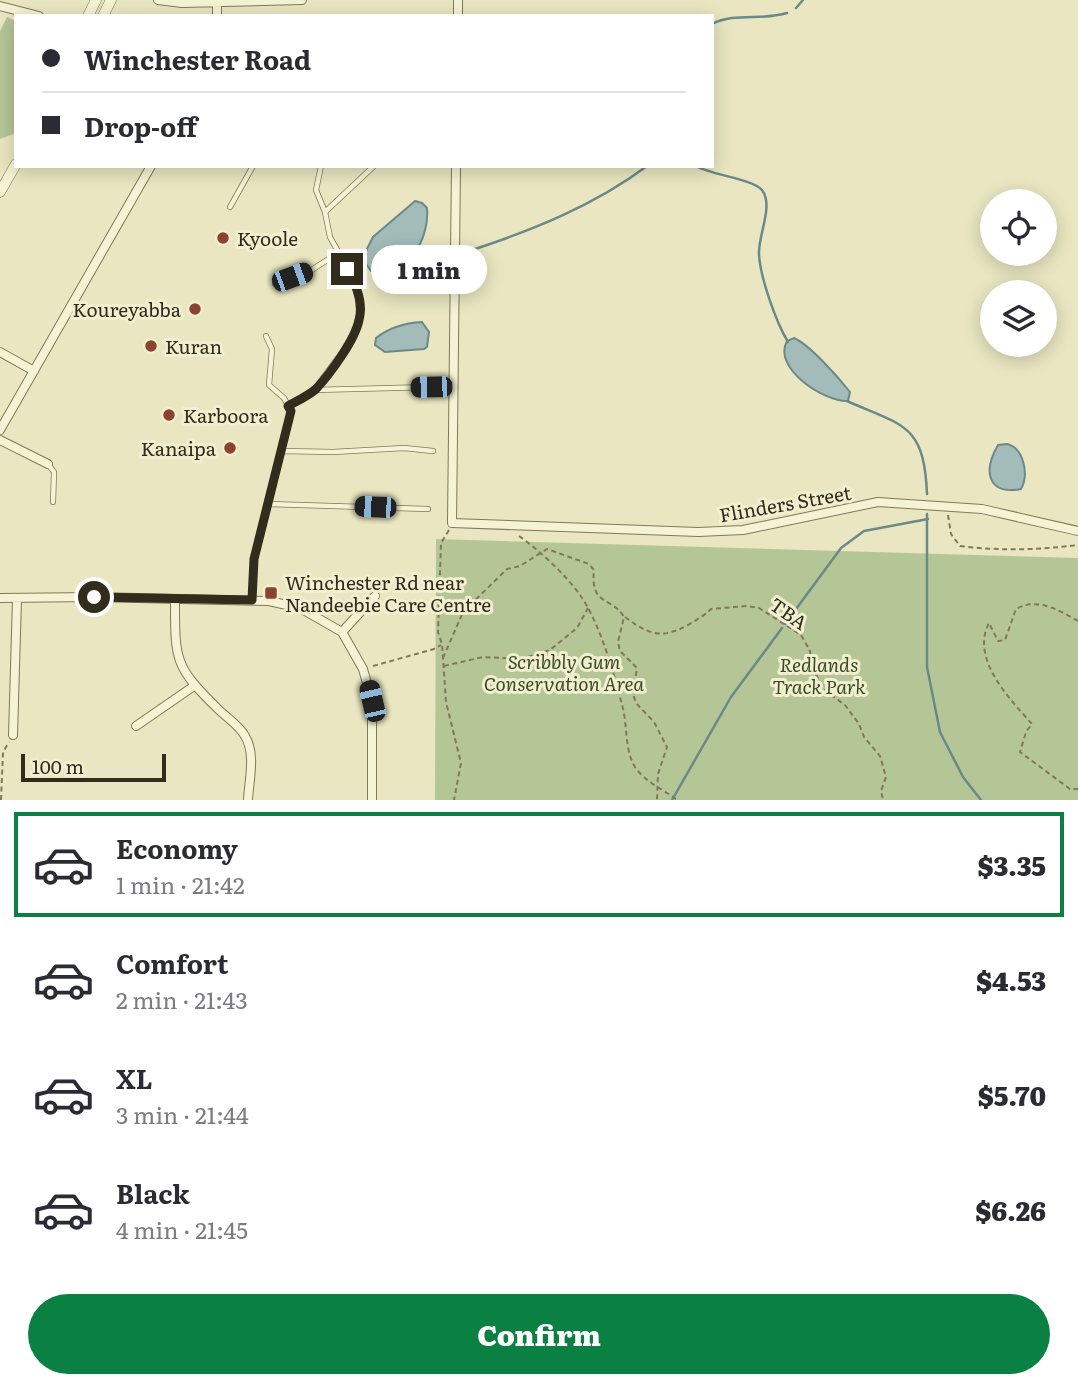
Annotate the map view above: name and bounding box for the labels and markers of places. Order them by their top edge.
place label: Kyoole [237,224,298,252]
marker: Kyoole [215,230,231,246]
place label: Koureyabba [73,295,182,323]
marker: Koureyabba [187,301,203,317]
place label: Kuran [165,332,222,360]
marker: Kuran [143,338,159,354]
place label: Karboora [183,401,269,429]
marker: Karboora [161,407,177,423]
place label: Kanaipa [141,434,217,462]
marker: Kanaipa [222,440,238,456]
place label: Winchester Rd near Nandeebie Care Centre [285,568,491,618]
marker: Winchester Rd near Nandeebie Care Centre [263,585,279,601]

